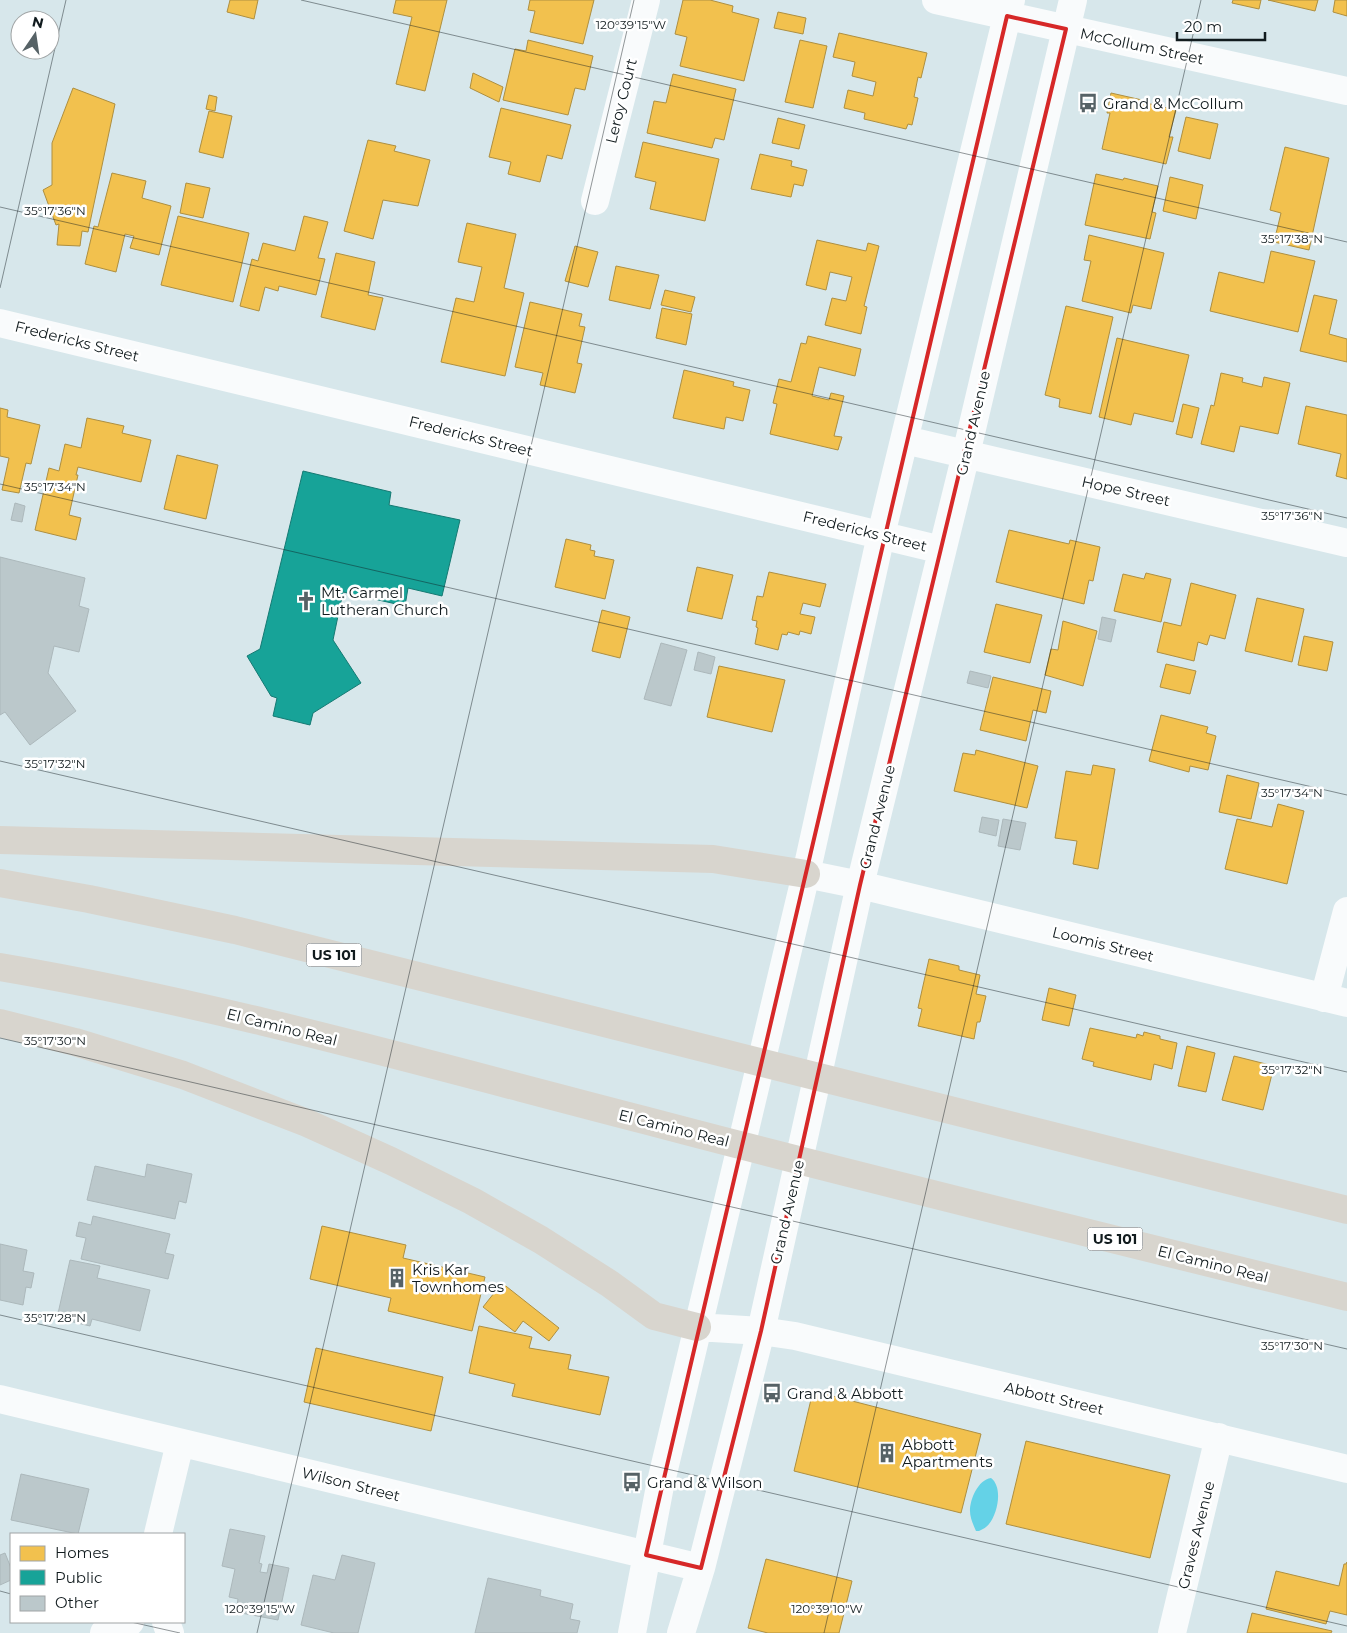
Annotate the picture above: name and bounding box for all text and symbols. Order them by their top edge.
north arrow [10,10,60,60]
scale bar [1177,10,1264,42]
text: N [30,12,45,32]
text: 120°39'15"W [596,17,666,32]
text: 20 m [1184,17,1222,36]
street label: McCollum Street [1078,24,1206,68]
street label: Leroy Court [601,57,641,145]
bus stop icon: Grand & McCollum [1077,92,1099,114]
place label: Grand & McCollum [1103,94,1244,113]
text: 35°17'36"N [24,203,86,218]
text: 35°17'38"N [1261,231,1323,246]
street label: Fredericks Street [13,316,141,366]
street label: Grand Avenue [952,369,994,477]
street label: Fredericks Street [407,411,535,461]
street label: Hope Street [1080,472,1172,510]
text: 35°17'34"N [24,479,86,494]
street label: Fredericks Street [801,506,929,556]
text: 35°17'36"N [1261,508,1323,523]
place label: Mt. Carmel Lutheran Church [321,583,449,619]
church icon: Mt. Carmel Lutheran Church [295,590,317,612]
text: 35°17'32"N [25,756,85,771]
street label: Grand Avenue [855,763,899,871]
text: 35°17'34"N [1261,785,1323,800]
street label: Loomis Street [1050,922,1156,966]
road number: US 101 [306,944,362,966]
street label: El Camino Real [225,1004,339,1050]
text: 35°17'30"N [24,1033,86,1048]
text: 35°17'32"N [1262,1062,1322,1077]
street label: El Camino Real [617,1105,731,1151]
street label: Grand Avenue [766,1158,808,1266]
road number: US 101 [1088,1228,1142,1250]
street label: El Camino Real [1156,1241,1270,1287]
place label: Kris Kar Townhomes [412,1260,504,1296]
building icon: Kris Kar Townhomes [386,1267,408,1289]
text: 35°17'28"N [24,1310,86,1325]
text: 35°17'30"N [1261,1338,1323,1353]
street label: Abbott Street [1002,1377,1106,1419]
bus stop icon: Grand & Abbott [761,1382,783,1404]
place label: Grand & Abbott [787,1384,904,1403]
place label: Abbott Apartments [902,1435,993,1471]
building icon: Abbott Apartments [876,1442,898,1464]
street label: Wilson Street [300,1463,402,1505]
bus stop icon: Grand & Wilson [621,1471,643,1493]
place label: Grand & Wilson [647,1473,762,1492]
street label: Graves Avenue [1173,1479,1219,1591]
legend [10,1533,185,1623]
text: Homes [55,1543,109,1562]
text: Public [55,1568,103,1587]
text: Other [55,1593,99,1612]
text: 120°39'15"W [225,1601,295,1616]
text: 120°39'10"W [791,1601,863,1616]

